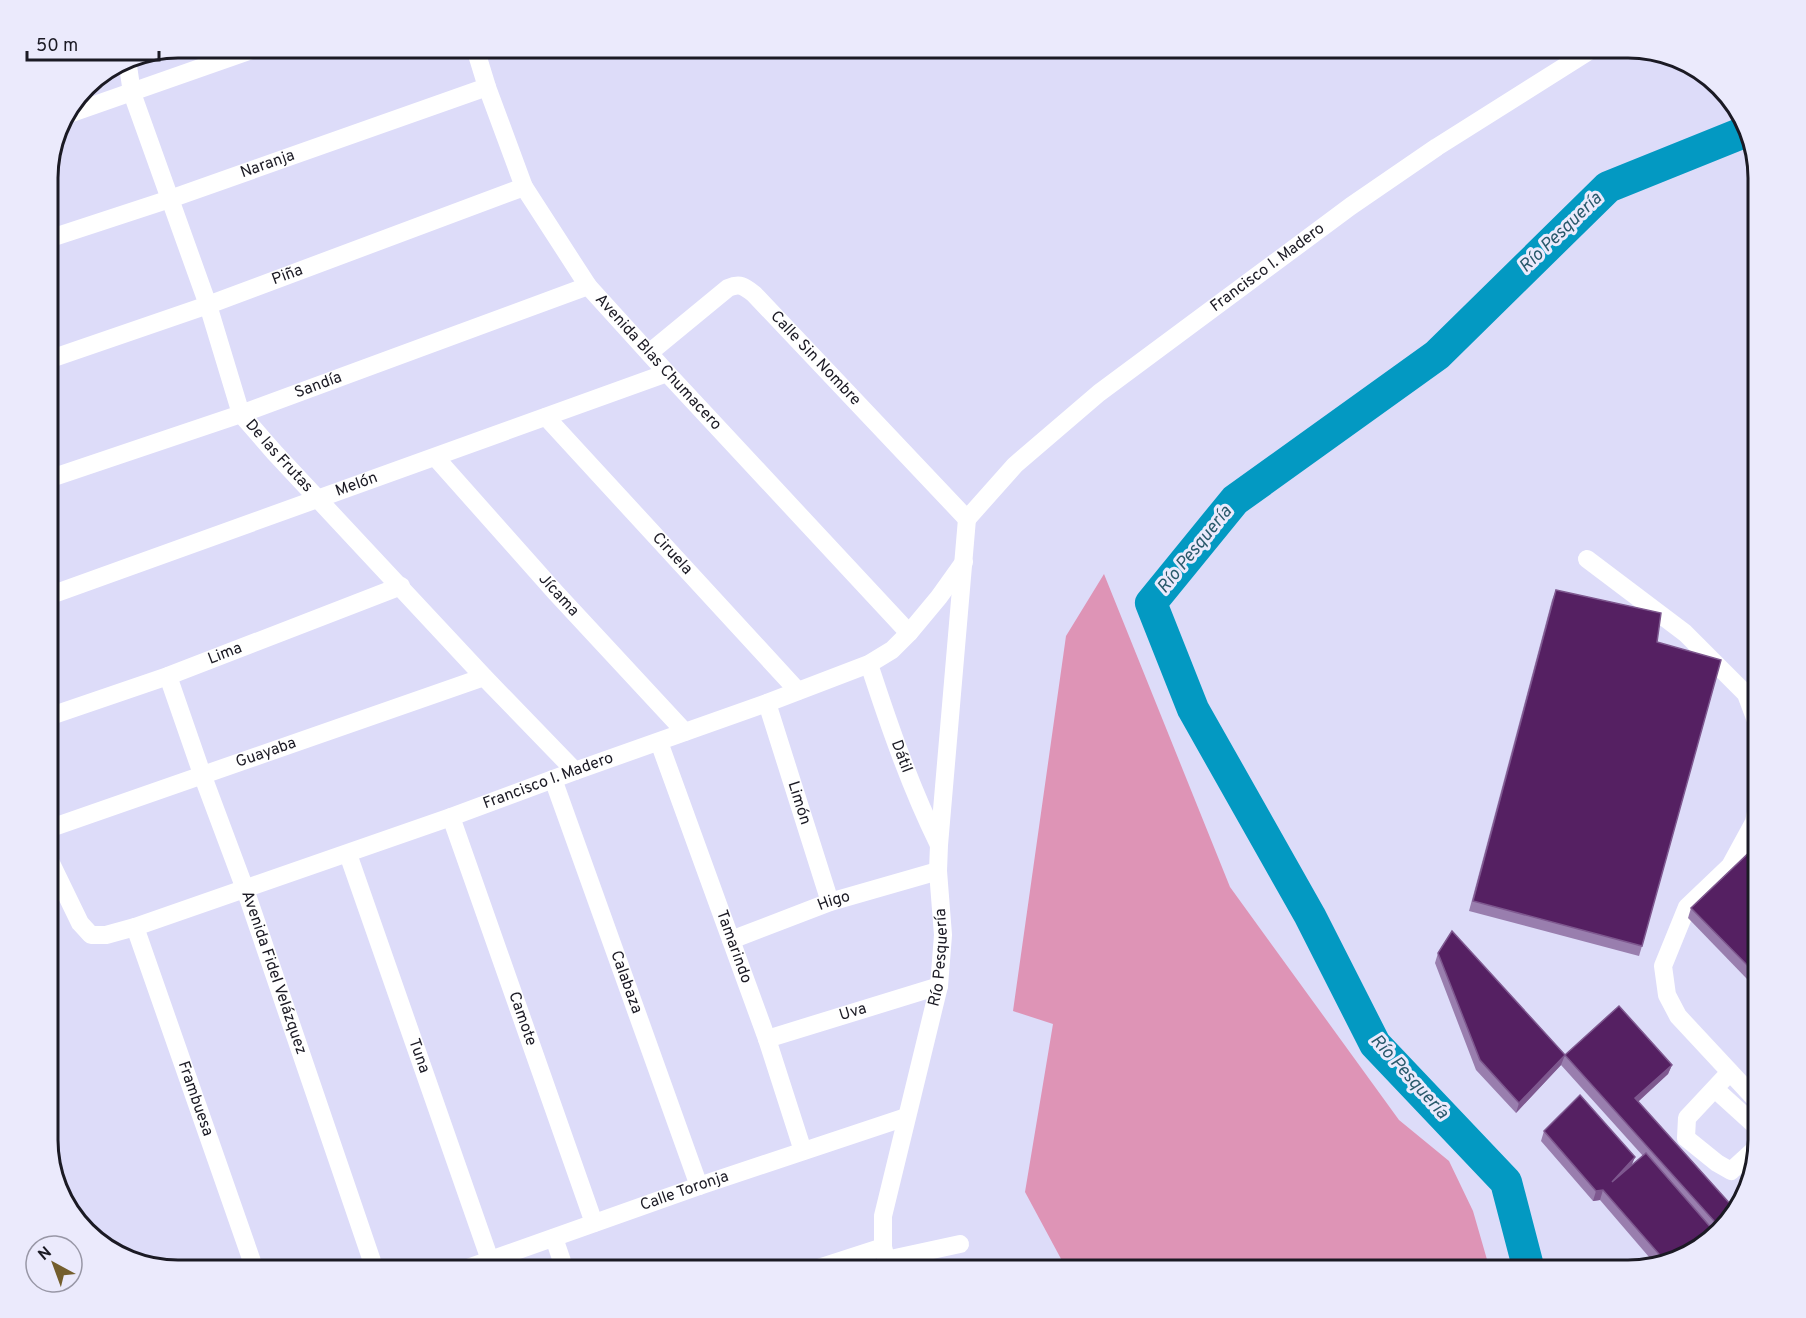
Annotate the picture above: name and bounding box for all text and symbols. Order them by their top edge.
scale bar [27,24,159,62]
text: 50 m [36,35,78,58]
street label: Naranja [238,146,297,183]
water label: Río Pesquería [1515,187,1608,278]
street label: Francisco I. Madero [1207,219,1329,317]
street label: Piña [269,260,306,290]
street label: Avenida Blas Chumacero [590,290,726,435]
street label: Calle Sin Nombre [766,307,865,410]
street label: Sandía [292,368,345,403]
street label: De las Frutas [240,415,317,497]
street label: Melón [333,468,381,502]
water label: Río Pesquería [1153,501,1238,599]
street label: Ciruela [647,528,696,579]
street label: Jícama [534,570,583,621]
street label: Lima [205,638,245,670]
street label: Guayaba [233,733,299,773]
street label: Dátil [886,738,916,776]
street label: Francisco I. Madero [480,748,616,814]
street label: Limón [782,779,815,827]
street label: Higo [815,887,853,916]
street label: Avenida Fidel Velázquez [236,888,311,1057]
street label: Tamarindo [711,907,756,986]
street label: Río Pesquería [924,908,953,1009]
street label: Calabaza [605,948,646,1017]
street label: Camote [503,989,541,1049]
street label: Uva [837,999,869,1026]
water label: Río Pesquería [1365,1030,1454,1125]
street label: Tuna [403,1036,434,1076]
street label: Frambuesa [173,1059,217,1139]
street label: Calle Toronja [638,1167,731,1216]
north arrow [24,1234,84,1294]
text: N [35,1243,56,1266]

